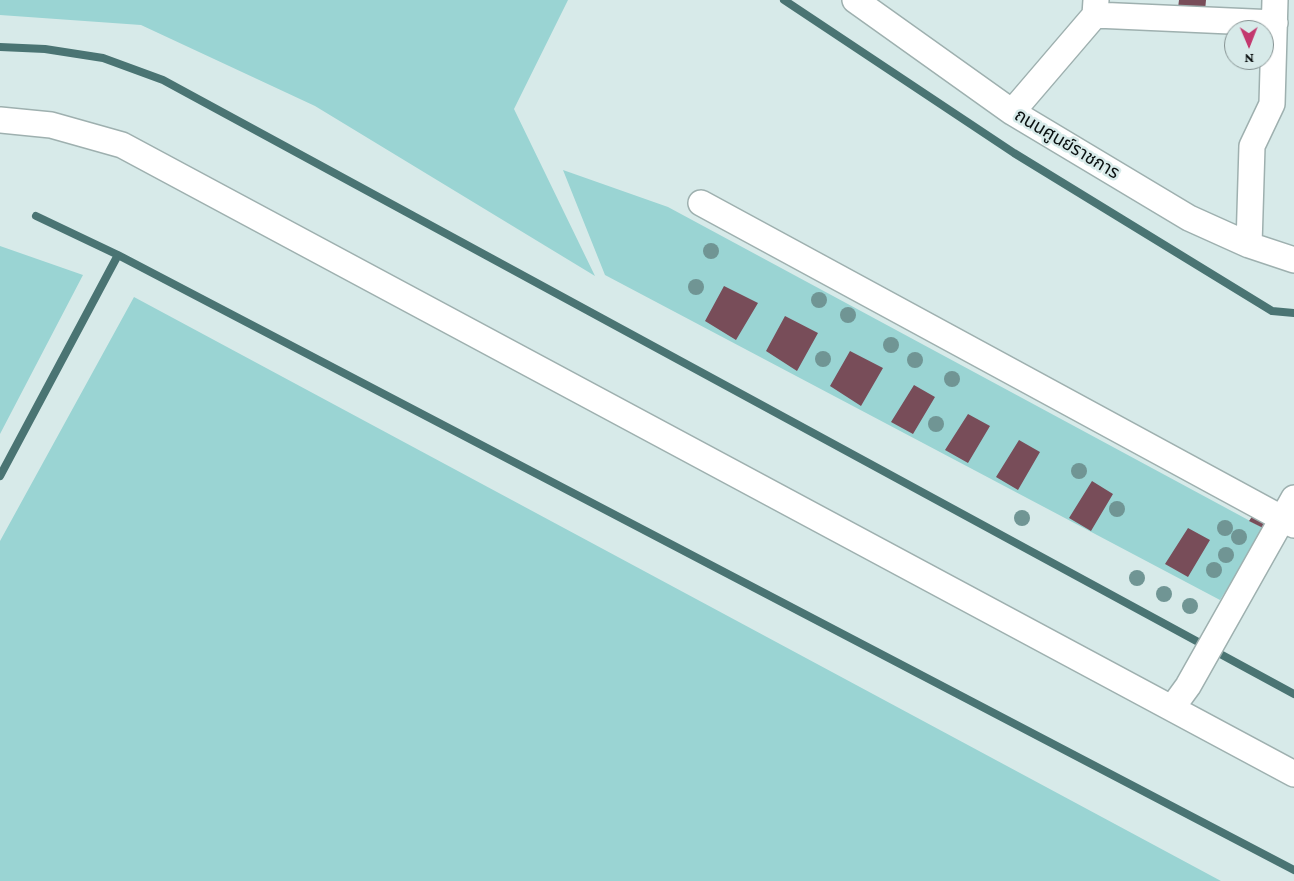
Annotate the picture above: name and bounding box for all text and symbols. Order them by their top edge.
north arrow [1224,20,1274,70]
text: N [1244,51,1254,67]
street label: ถนนศูนย์ราชการ [1011,104,1123,184]

